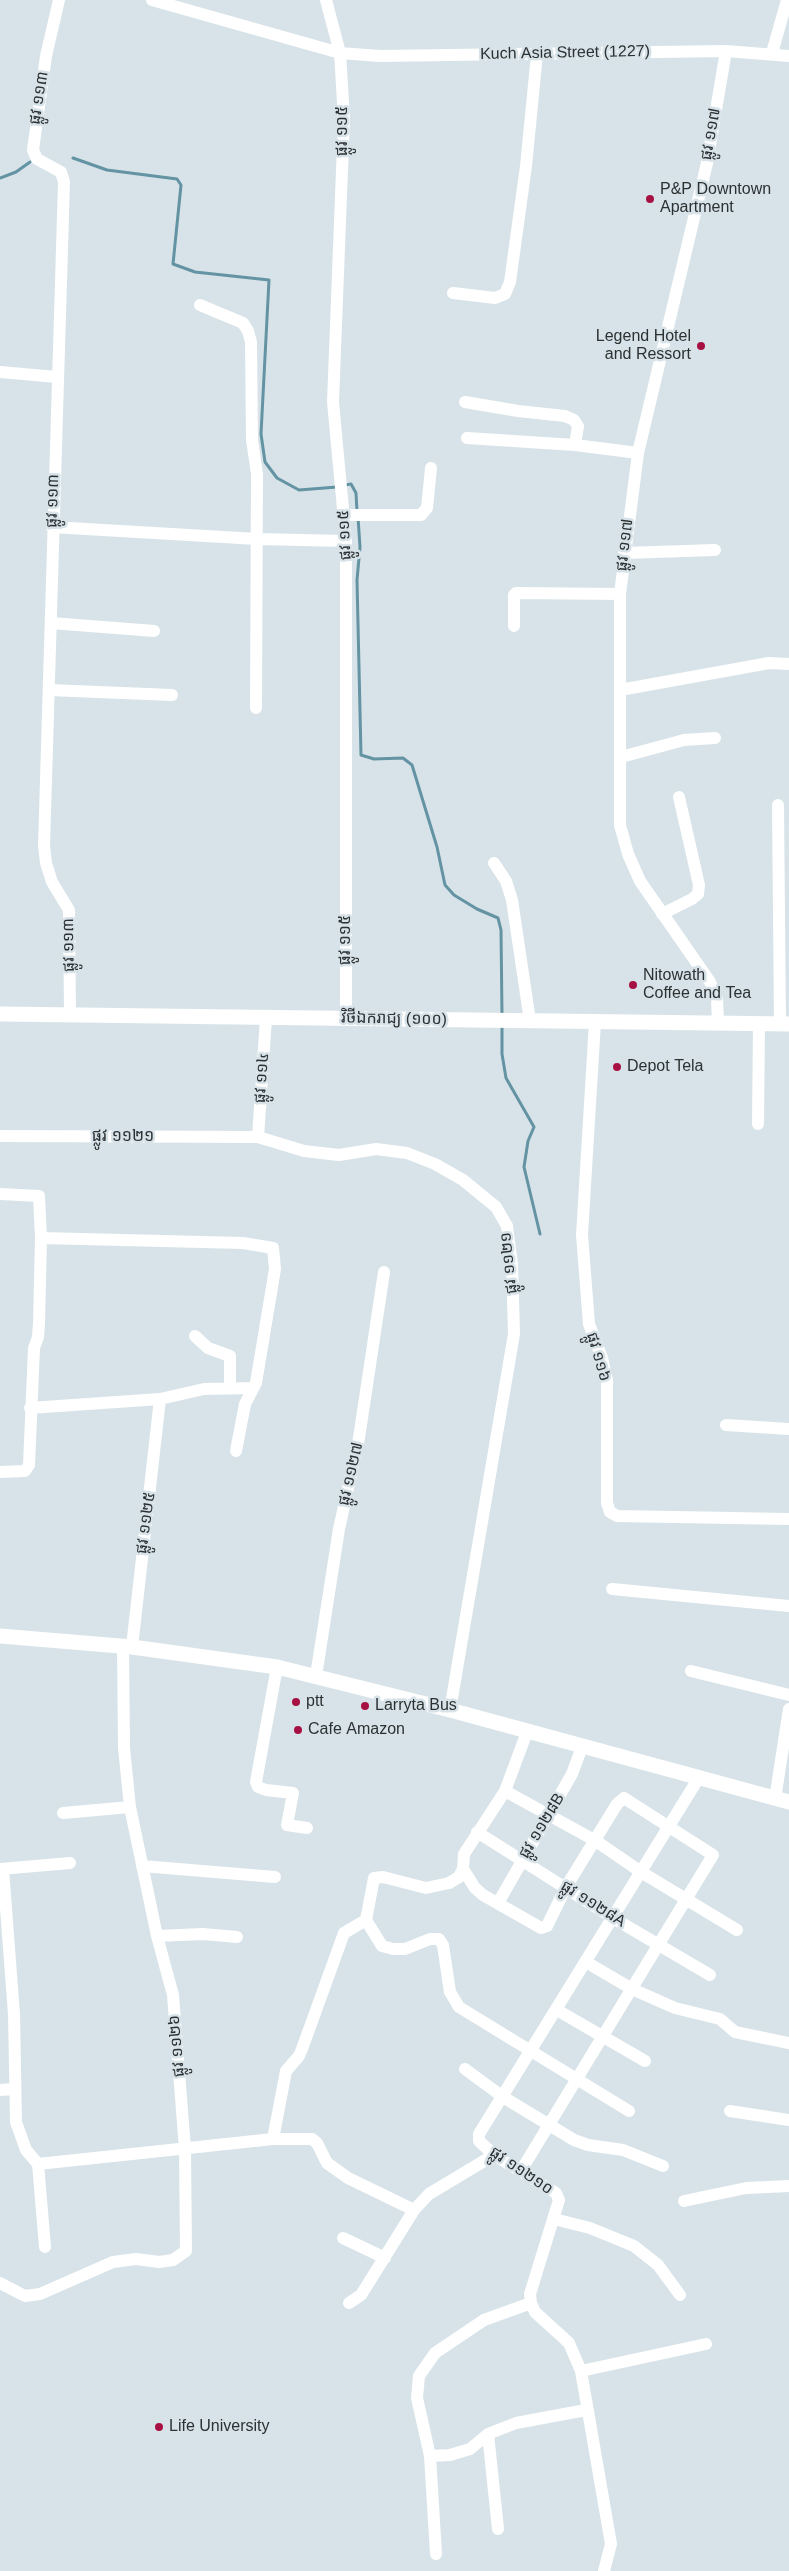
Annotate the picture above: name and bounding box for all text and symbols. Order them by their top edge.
street label: Kuch Asia Street (1227) [480,42,650,64]
street label: ផ្លូវ ១១៣ [25,70,53,126]
street label: ផ្លូវ ១១៥ [333,106,353,156]
street label: ផ្លូវ ១១៧ [697,106,725,162]
place label: P&P Downtown Apartment [660,180,771,218]
marker: P&P Downtown Apartment [644,193,656,205]
place label: Legend Hotel and Ressort [596,327,691,365]
marker: Legend Hotel and Ressort [695,340,707,352]
street label: ផ្លូវ ១១៣ [42,474,64,528]
street label: ផ្លូវ ១១៥ [334,509,356,561]
street label: ផ្លូវ ១១៧ [612,518,638,572]
street label: ផ្លូវ ១១៥ [336,915,356,965]
street label: ផ្លូវ ១១៣ [59,918,79,972]
place label: Nitowath Coffee and Tea [643,966,751,1004]
marker: Nitowath Coffee and Tea [627,979,639,991]
street label: វិថីឯករាជ្យ (១០០) [341,1008,447,1030]
street label: ផ្លូវ ១១៤ [251,1052,273,1104]
place label: Depot Tela [627,1057,703,1077]
marker: Depot Tela [611,1061,623,1073]
street label: ផ្លូវ ១១២១ [92,1127,154,1147]
street label: ផ្លូវ ១១២១ [496,1231,522,1295]
street label: ផ្លូវ ១១៦ [582,1330,614,1384]
street label: ផ្លូវ ១១២៧ [334,1440,368,1508]
street label: ផ្លូវ ១១២៥ [132,1491,160,1555]
place label: ptt [306,1692,324,1712]
marker: ptt [290,1696,302,1708]
place label: Larryta Bus [375,1696,457,1716]
marker: Larryta Bus [359,1700,371,1712]
place label: Cafe Amazon [308,1720,405,1740]
marker: Cafe Amazon [292,1724,304,1736]
street label: ផ្លូវ ១១២៨B [515,1790,569,1862]
street label: ផ្លូវ ១១២៨A [557,1877,629,1931]
street label: ផ្លូវ ១១២៦ [165,2014,189,2078]
street label: ផ្លូវ ១១២១០ [486,2143,556,2199]
place label: Life University [169,2417,269,2437]
marker: Life University [153,2421,165,2433]

